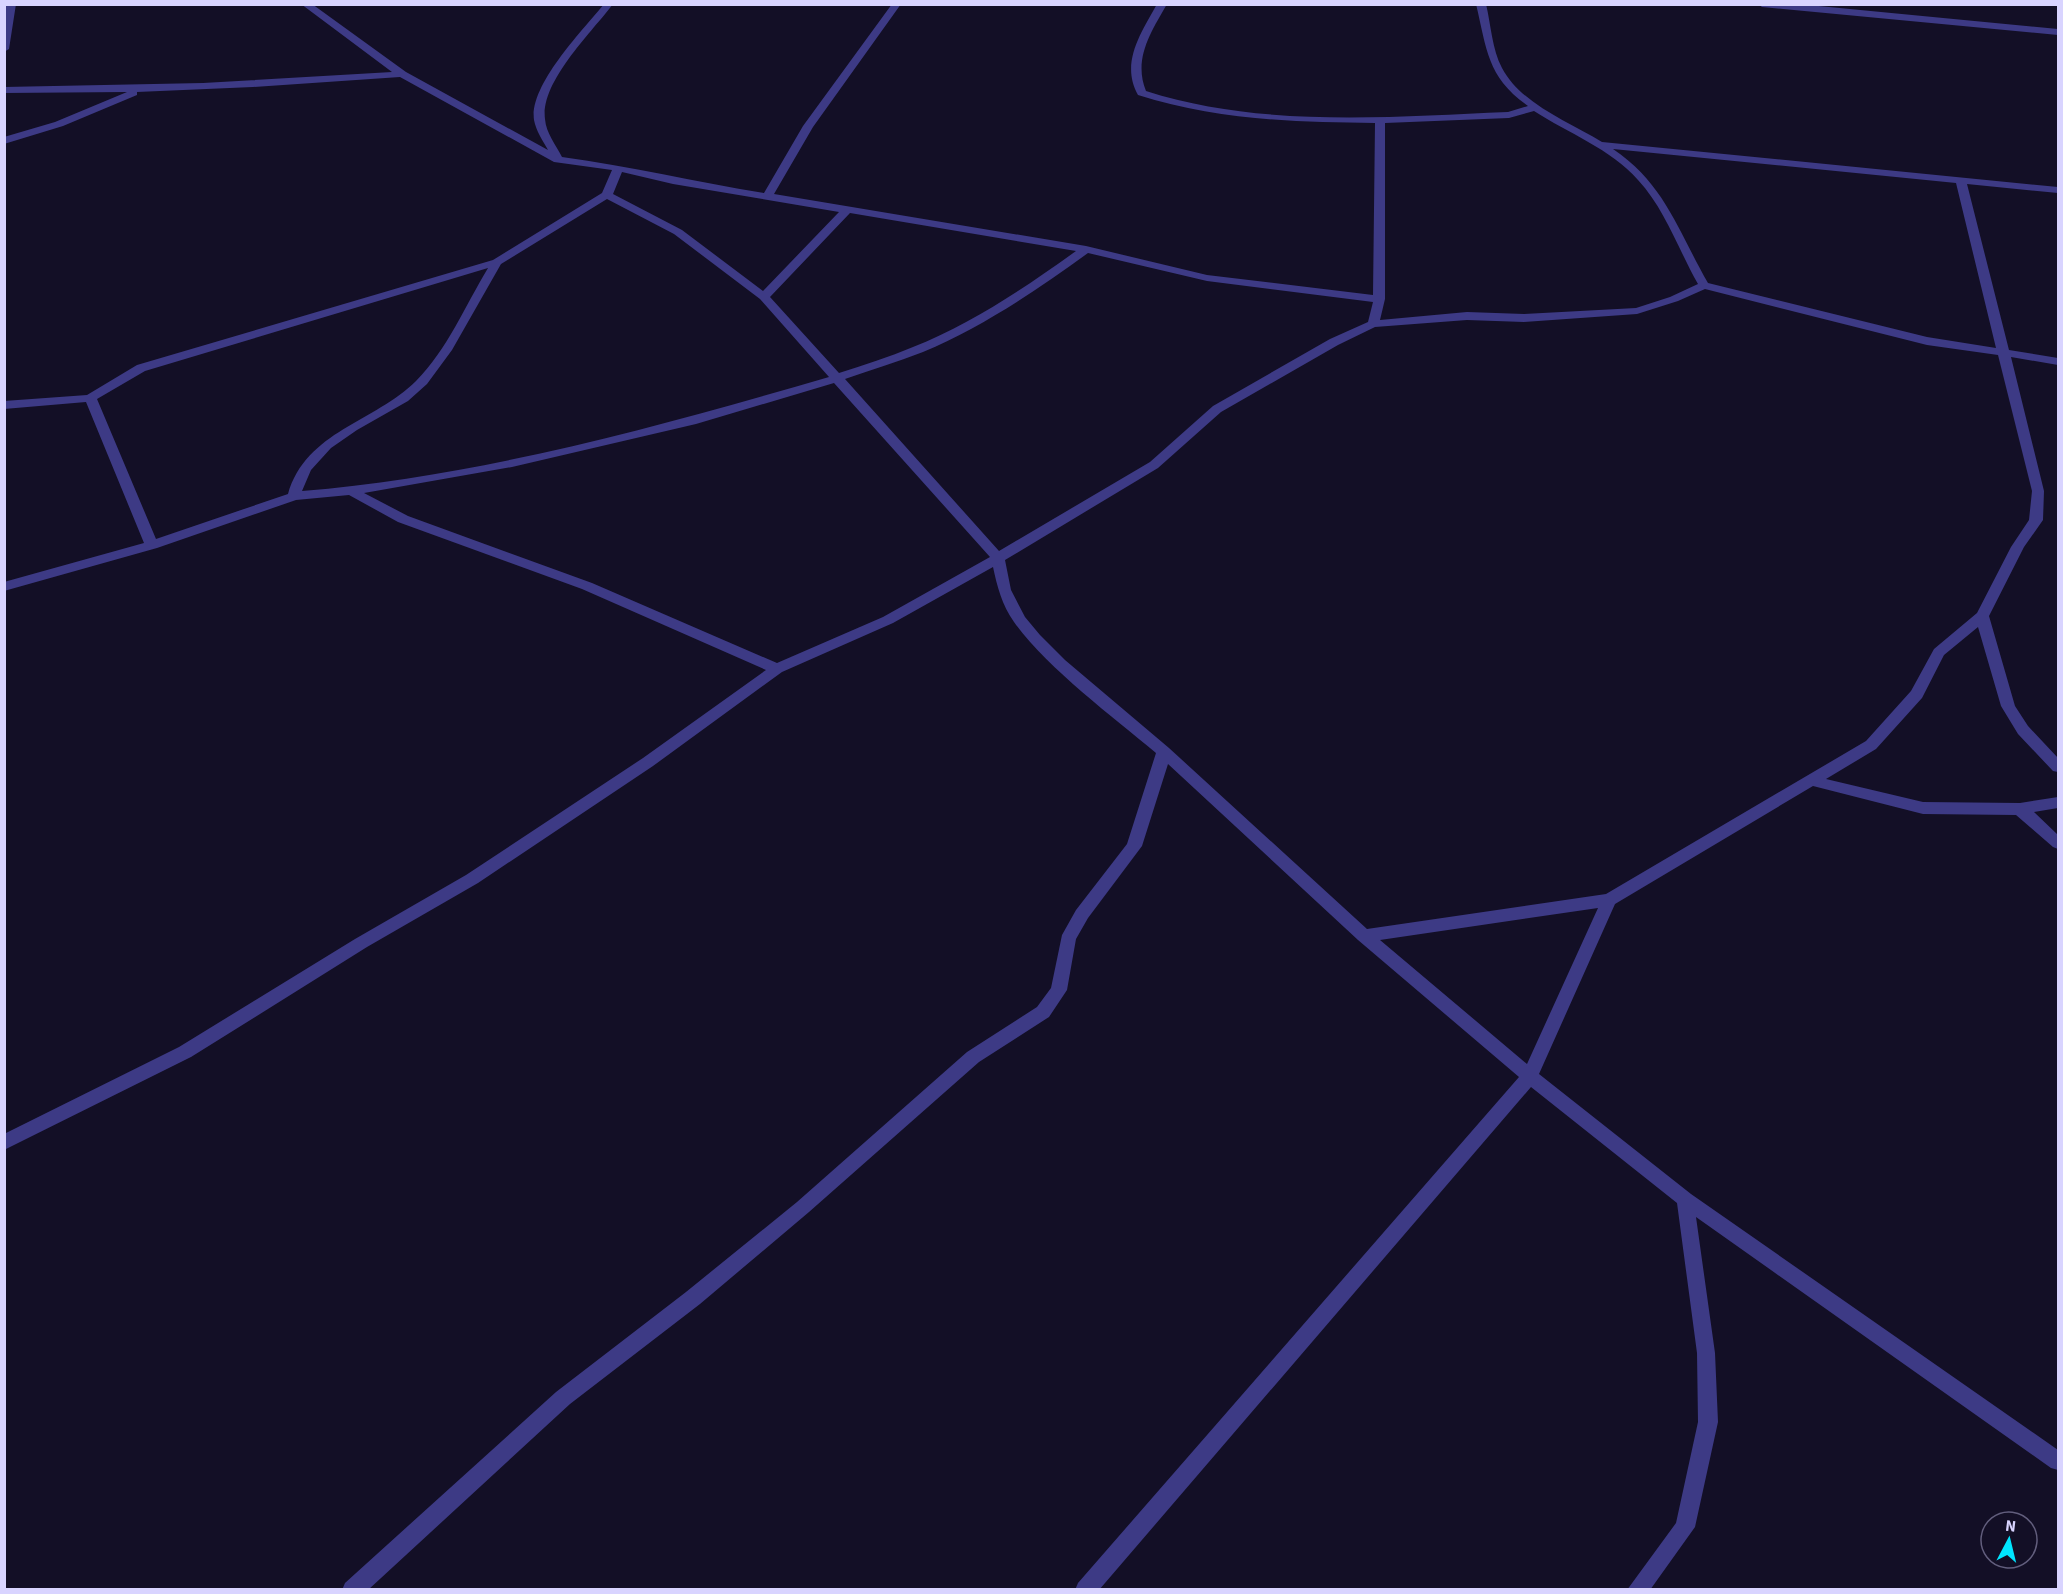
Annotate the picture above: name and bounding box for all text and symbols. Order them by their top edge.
north arrow [1979,1510,2039,1570]
text: N [2004,1515,2017,1538]

